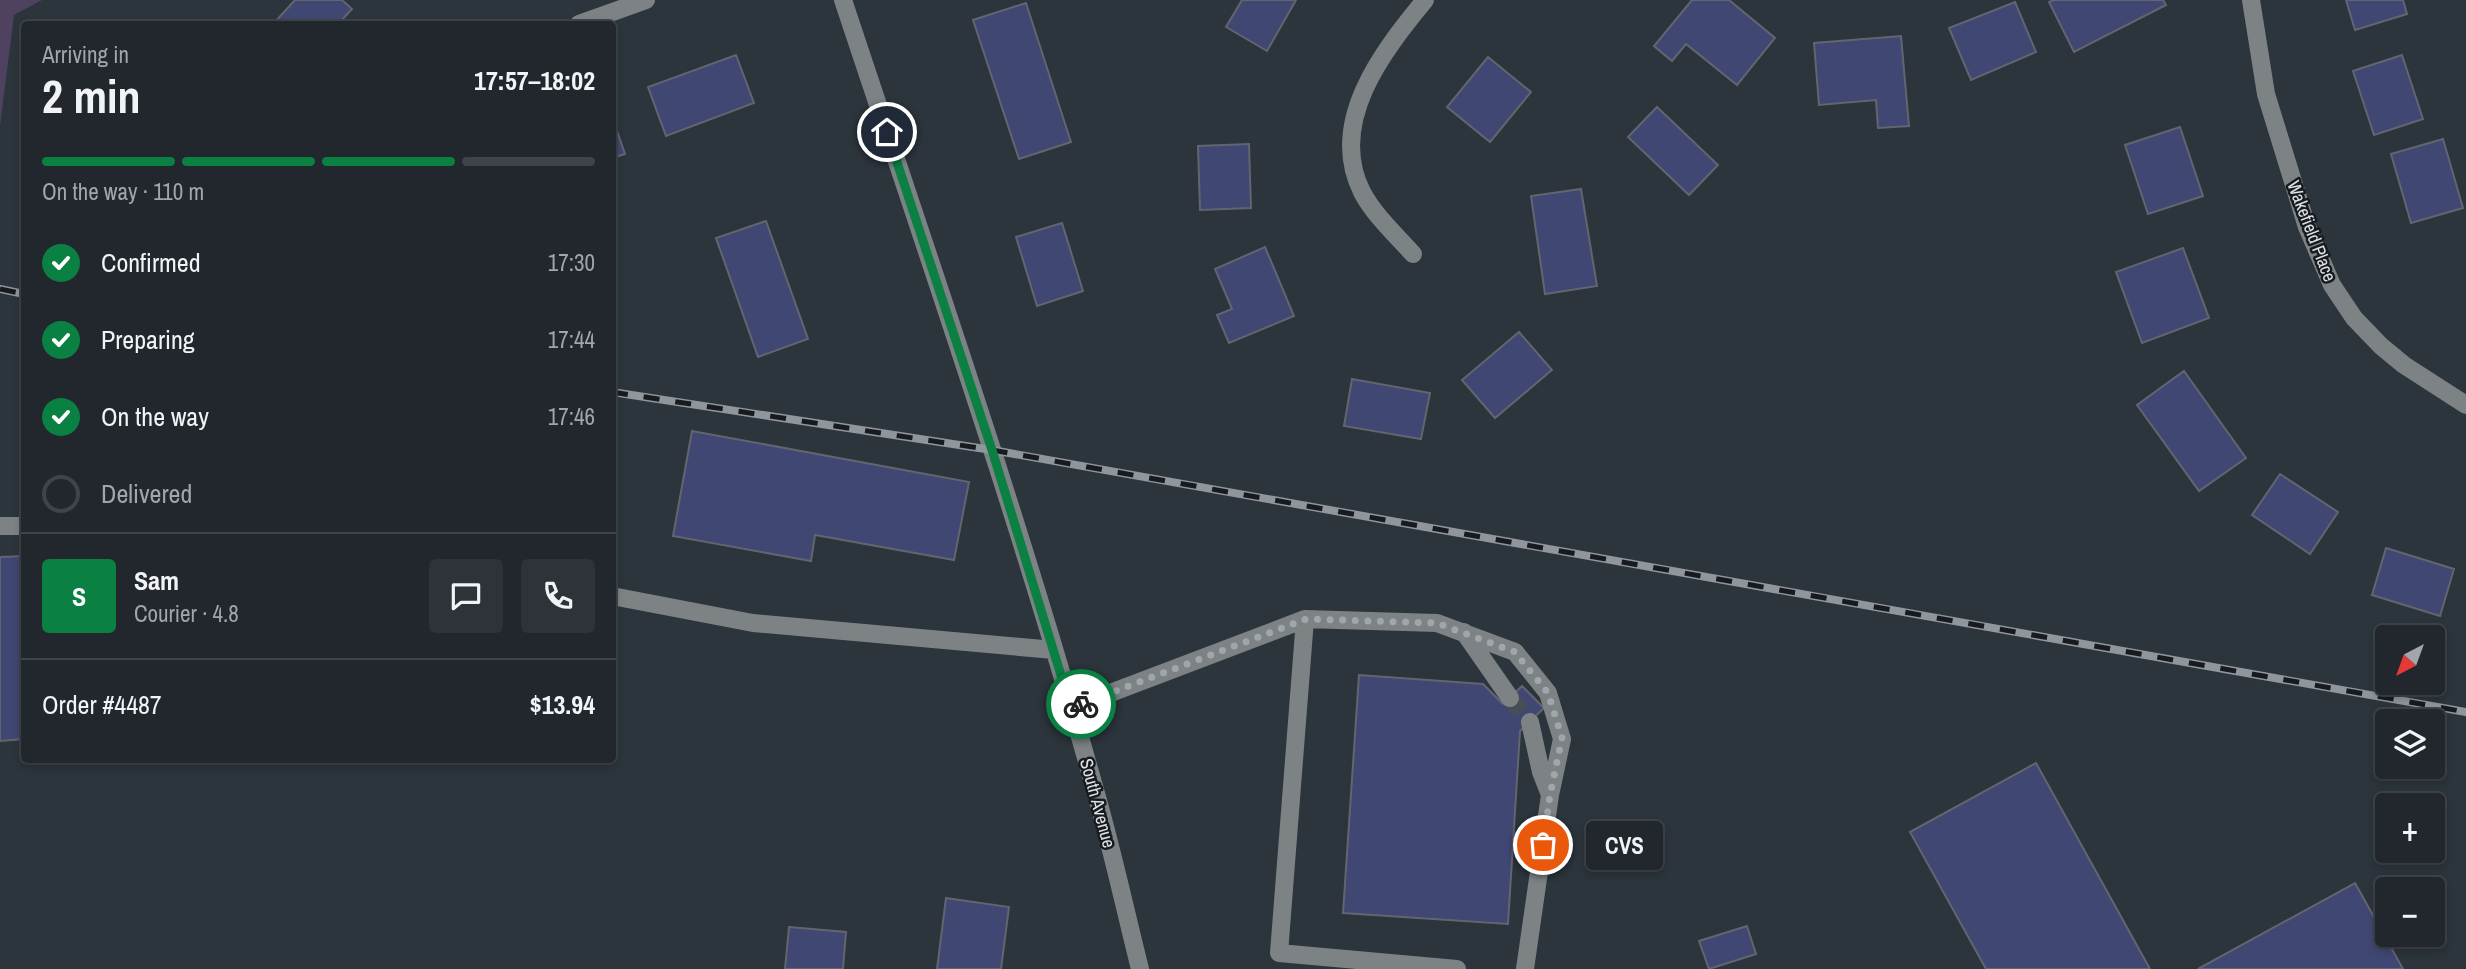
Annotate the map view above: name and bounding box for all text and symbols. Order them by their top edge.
text: Arriving in [42,39,129,70]
text: 17:57–18:02 [474,63,595,98]
text: 2 min [42,65,141,127]
pin [857,102,917,162]
icon: home [868,113,906,151]
text: On the way · 110 m [42,176,204,207]
street label: Wakefield Place [2281,177,2343,285]
icon: check [42,244,80,282]
text: Confirmed [101,245,201,280]
text: 17:30 [548,247,595,278]
icon: check [42,321,80,359]
text: Preparing [101,322,195,357]
text: 17:44 [548,324,595,355]
icon: check [42,398,80,436]
text: On the way [101,399,209,434]
text: 17:46 [548,401,595,432]
text: Delivered [101,476,192,511]
button: chat [429,559,503,633]
button: phone [521,559,595,633]
text: Sam [134,563,179,598]
text: S [72,579,86,614]
text: Courier · 4.8 [134,598,239,629]
north arrow [2375,625,2445,695]
map controls [2375,625,2445,947]
courier [1046,669,1116,739]
icon: bike [1062,685,1100,723]
text: Order #4487 [42,687,162,722]
text: $13.94 [530,687,595,722]
button: layers [2375,709,2445,779]
street label: South Avenue [1074,755,1122,851]
button: + [2375,793,2445,863]
pin [1513,815,1573,875]
callout: CVS [1585,820,1662,870]
icon: bag [1524,826,1562,864]
text: CVS [1605,830,1644,861]
button: − [2375,877,2445,947]

